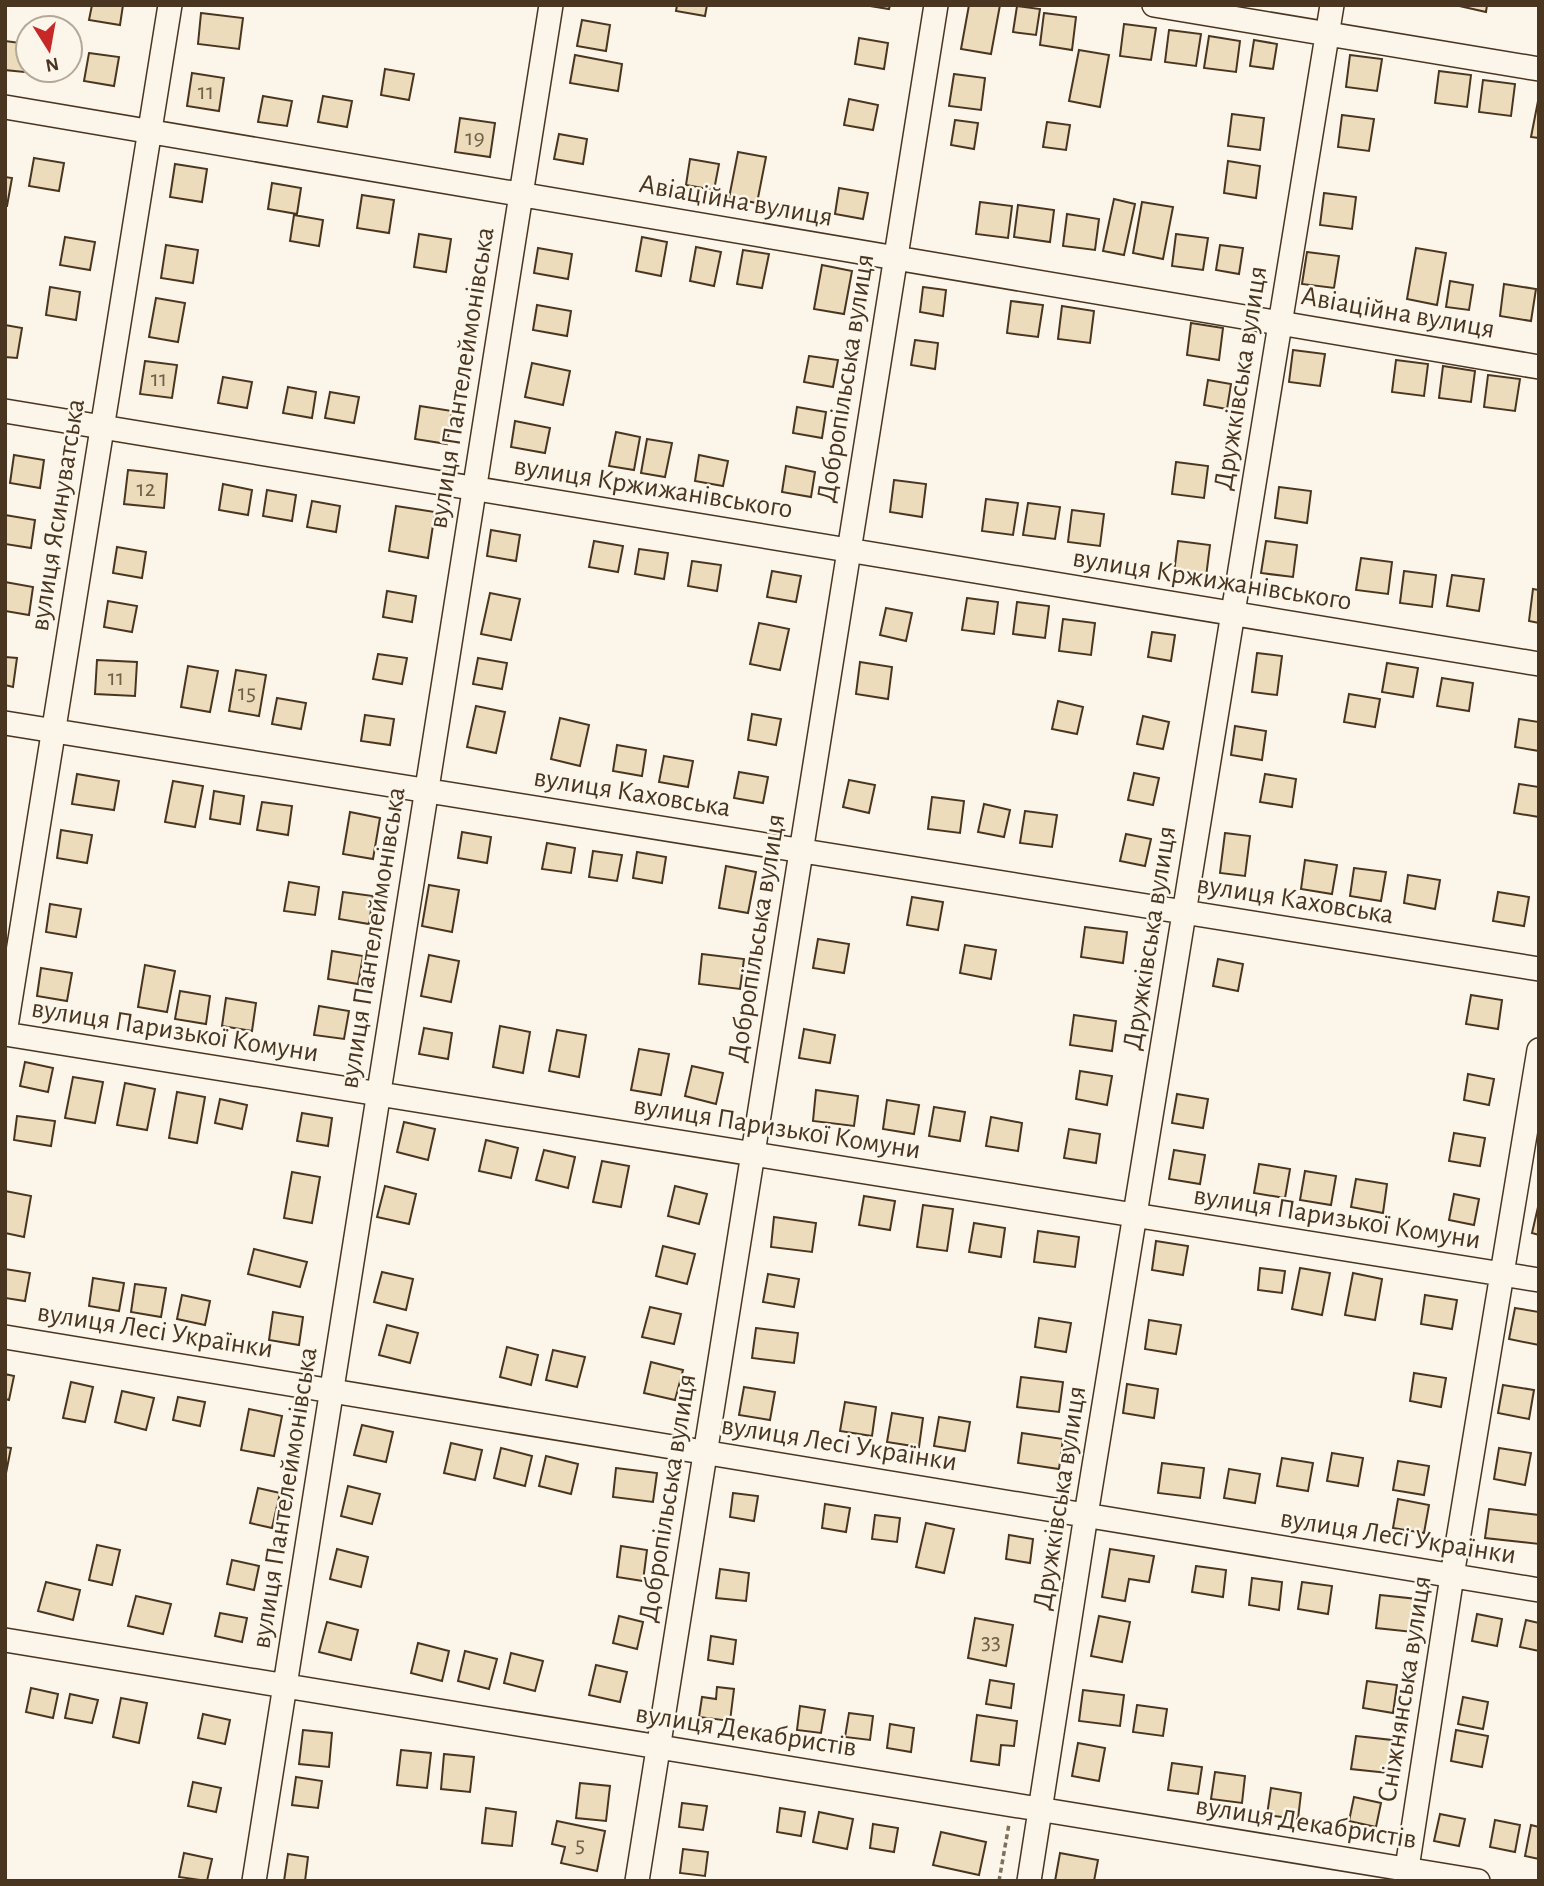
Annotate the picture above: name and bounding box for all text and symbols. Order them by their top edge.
north arrow [14,14,84,84]
text: N [44,54,60,75]
house number: 11 [198,80,214,104]
house number: 19 [465,126,485,150]
street label: Авіаційна вулиця [637,170,835,232]
street label: вулиця Пантелеймонівська [424,225,500,531]
street label: Добропільська вулиця [813,252,879,504]
street label: Дружківська вулиця [1209,264,1273,492]
street label: Авіаційна вулиця [1299,282,1497,344]
house number: 11 [151,367,167,391]
street label: вулиця Ясинуватська [26,397,90,633]
street label: вулиця Кржижанівського [511,452,795,524]
house number: 12 [136,477,156,501]
street label: вулиця Кржижанівського [1070,544,1354,616]
house number: 11 [108,666,124,690]
house number: 15 [238,681,256,705]
street label: вулиця Каховська [532,764,733,822]
street label: вулиця Пантелеймонівська [335,785,411,1091]
street label: Добропільська вулиця [724,812,790,1064]
street label: Дружківська вулиця [1118,824,1182,1052]
street label: вулиця Каховська [1195,871,1396,929]
street label: вулиця Паризької Комуни [29,994,321,1068]
street label: вулиця Паризької Комуни [631,1091,923,1165]
street label: вулиця Паризької Комуни [1191,1181,1483,1255]
street label: вулиця Лесі Українки [35,1299,275,1363]
street label: вулиця Пантелеймонівська [247,1345,323,1651]
street label: Добропільська вулиця [635,1372,701,1624]
street label: Дружківська вулиця [1028,1384,1092,1612]
street label: вулиця Лесі Українки [719,1412,959,1476]
street label: вулиця Лесі Українки [1278,1505,1518,1569]
street label: Сніжнянська вулиця [1373,1574,1437,1804]
house number: 33 [981,1630,1001,1654]
street label: вулиця Декабристів [633,1700,859,1762]
street label: вулиця Декабристів [1193,1792,1419,1854]
house number: 5 [575,1833,585,1857]

